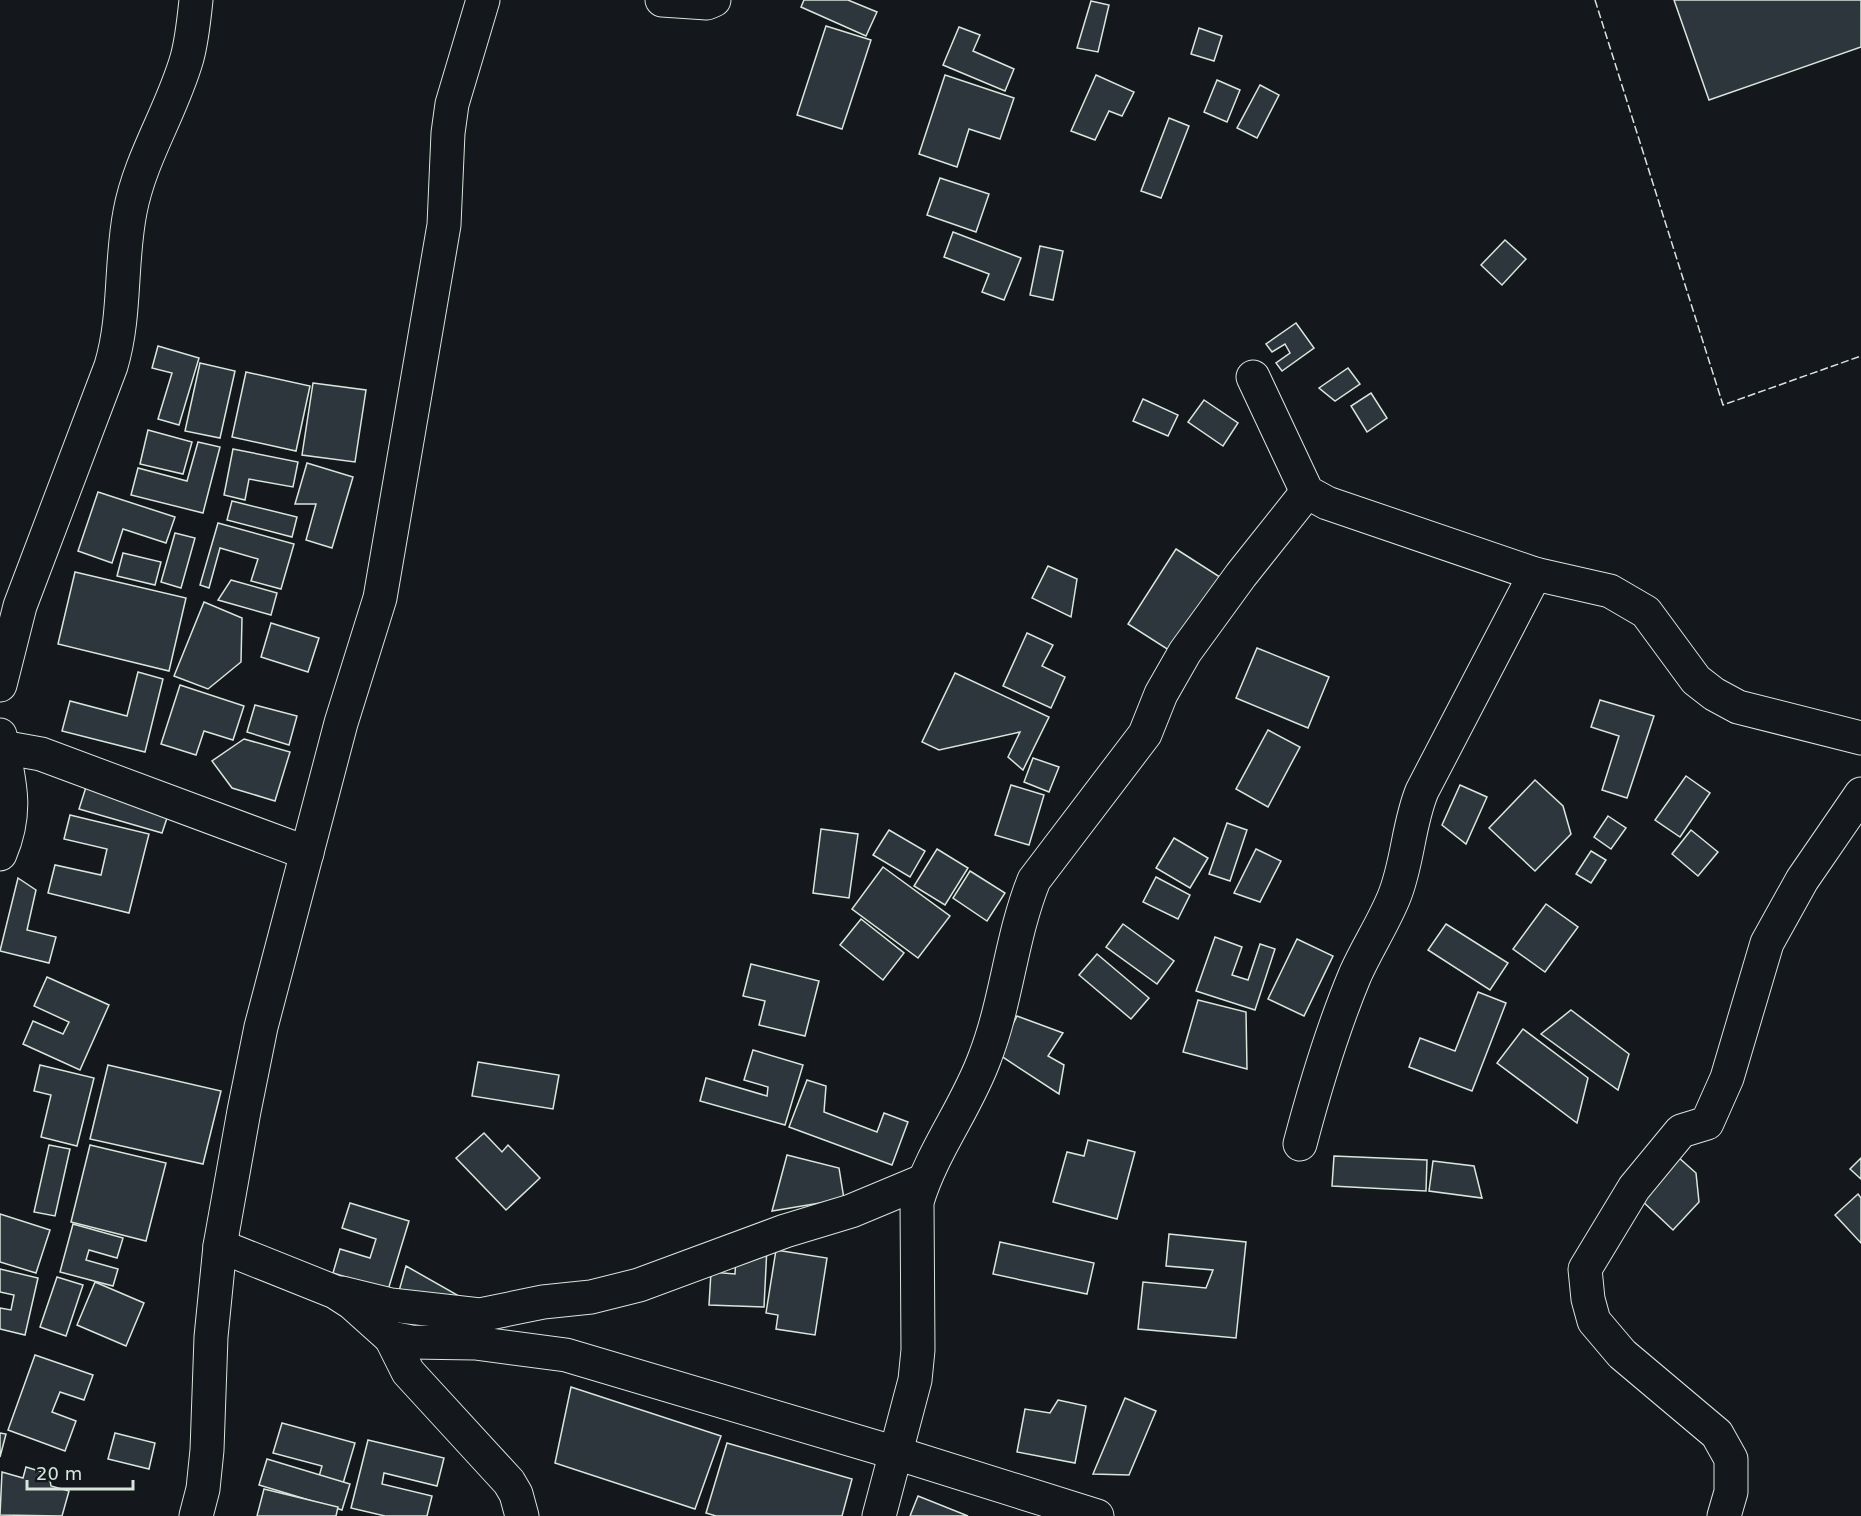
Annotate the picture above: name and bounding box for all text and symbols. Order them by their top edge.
scale bar [27,1453,134,1491]
text: 20 m [36,1463,82,1484]

